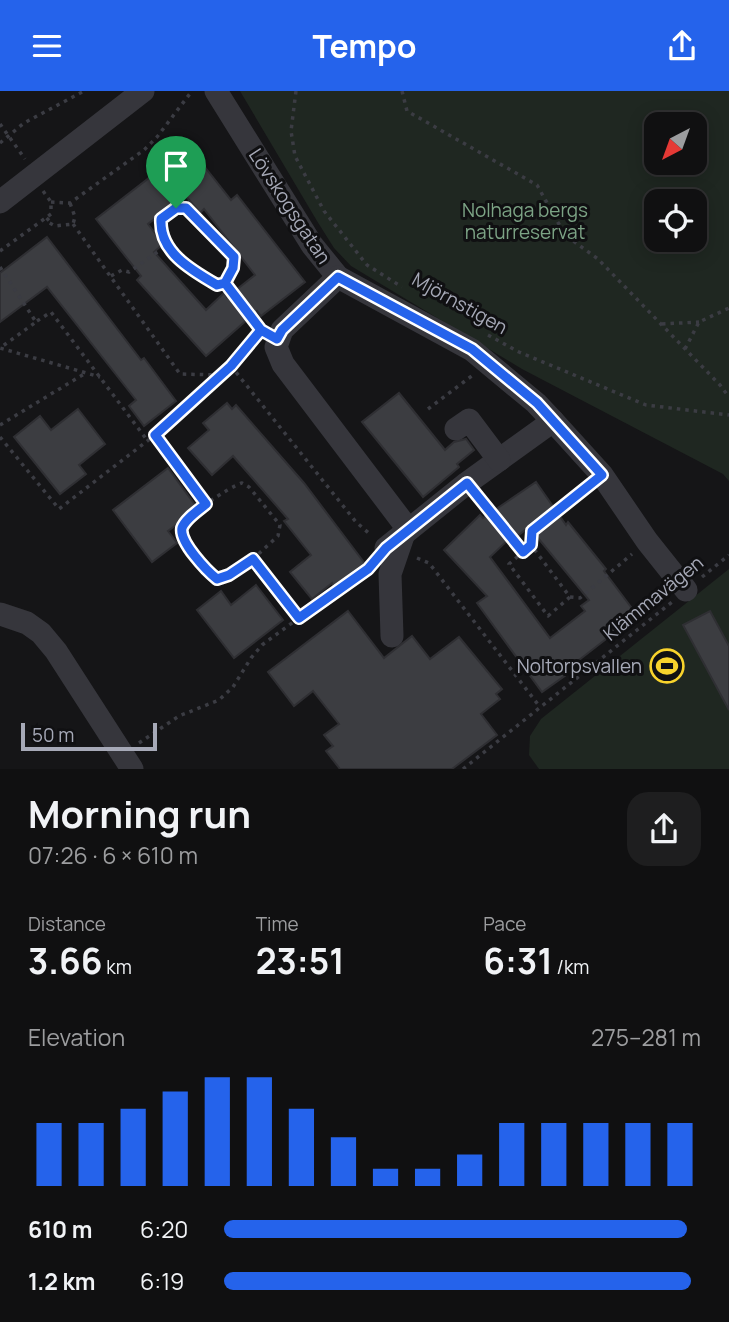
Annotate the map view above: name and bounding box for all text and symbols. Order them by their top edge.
text: Tempo [313,24,416,68]
icon: menu [28,27,66,65]
icon: share [663,27,701,65]
north arrow [644,112,707,175]
map controls [644,112,707,252]
pin [146,136,206,208]
street label: Lövskogsgatan [243,143,337,269]
icon: arrive [157,147,195,185]
button: locate [644,189,707,252]
park label: Nolhaga bergs naturreservat [462,197,588,245]
street label: Mjörnstigen [408,266,512,340]
street label: Klämmavägen [598,550,708,646]
sports icon: Noltorpsvallen [648,647,686,685]
place label: Noltorpsvallen [517,653,642,679]
scale bar [21,720,158,752]
text: 50 m [32,722,74,748]
text: Morning run [28,787,251,839]
button: share [627,792,701,866]
text: 07:26 · 6 × 610 m [28,839,198,871]
text: Distance [28,911,106,937]
text: Time [256,911,299,937]
text: Pace [483,911,526,937]
text: 3.66 [28,937,102,985]
text: 23:51 [256,937,345,985]
text: 6:31 [483,937,553,985]
text: km [102,954,132,980]
text: /km [553,954,589,980]
text: Elevation [28,1021,125,1053]
text: 275–281 m [591,1021,701,1053]
text: 610 m [28,1213,92,1245]
text: 6:20 [140,1213,188,1245]
text: 1.2 km [28,1265,95,1297]
text: 6:19 [140,1265,184,1297]

